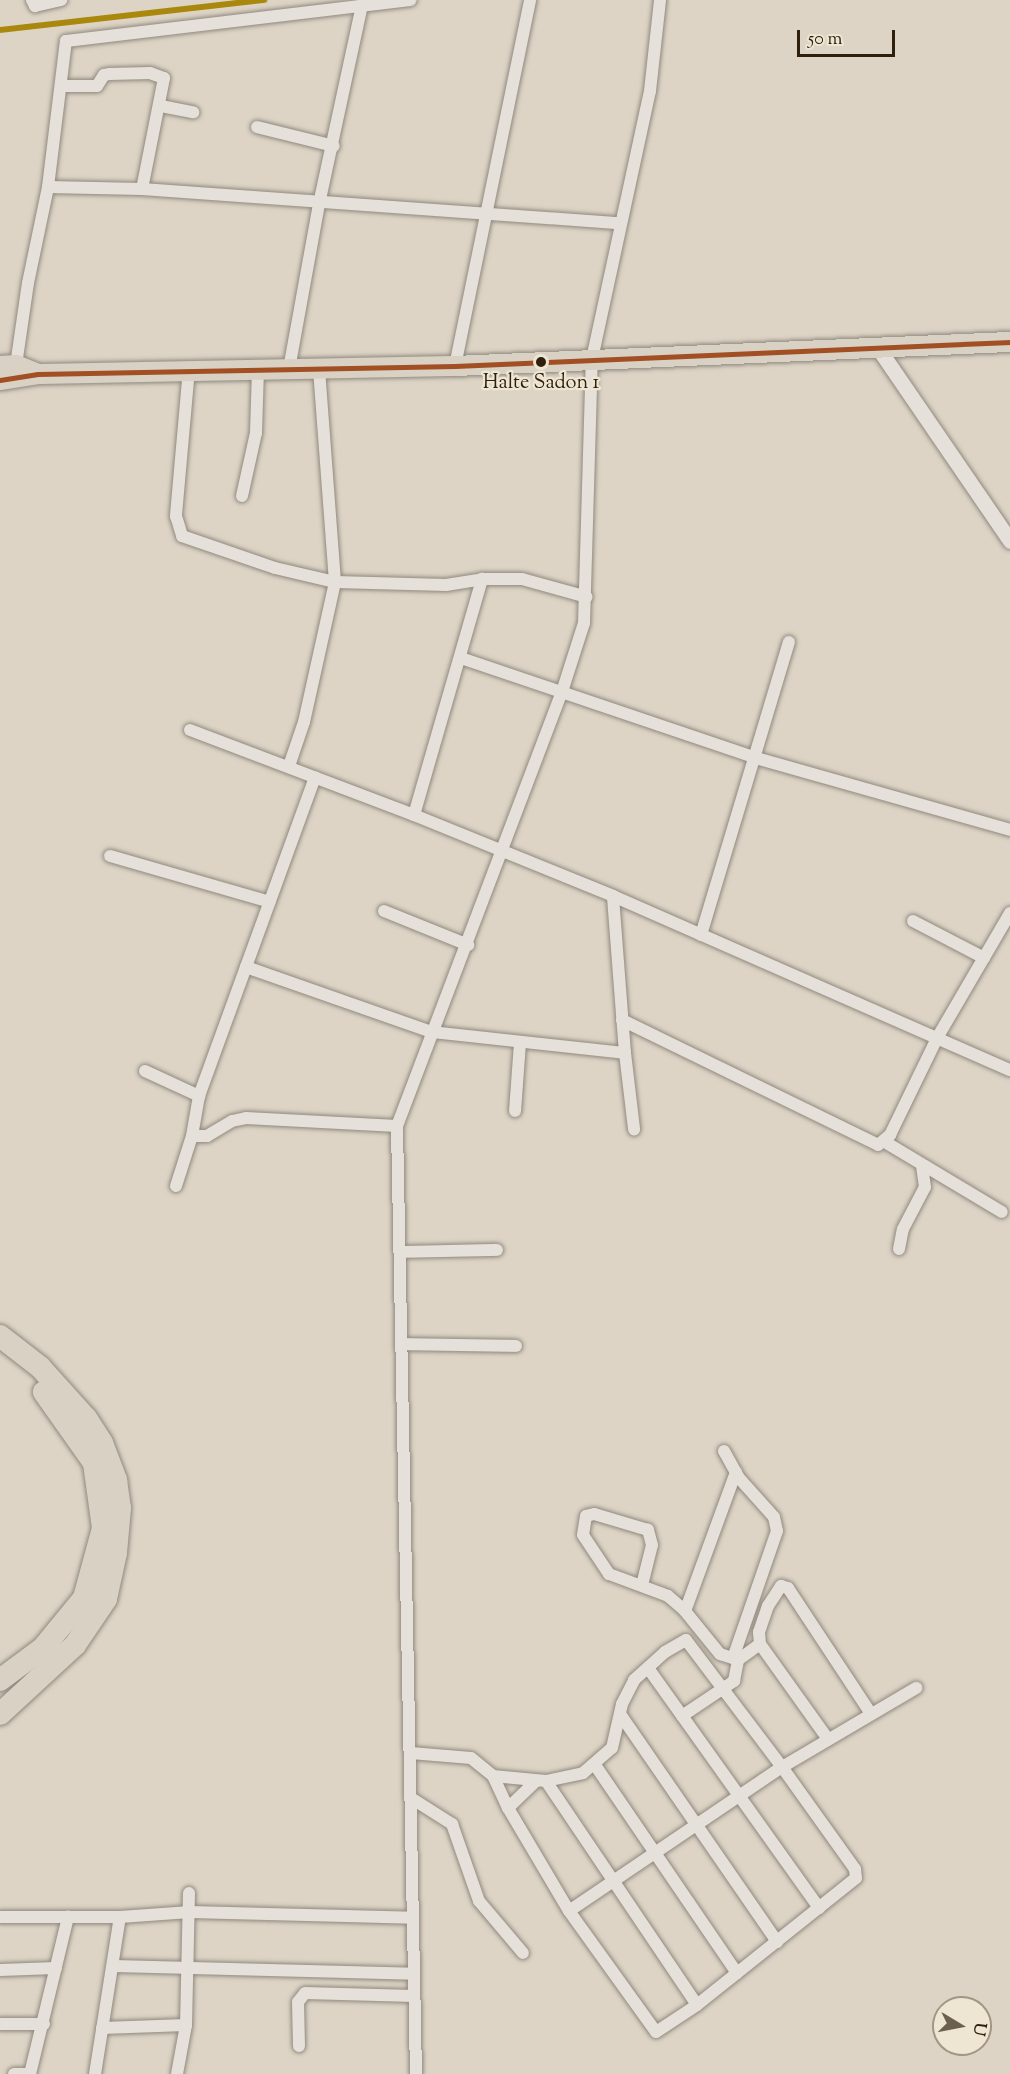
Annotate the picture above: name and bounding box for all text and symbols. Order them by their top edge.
scale bar [800,18,898,56]
text: 50 m [808,27,842,53]
marker: Halte Sadon 1 [535,356,547,368]
place label: Halte Sadon 1 [483,371,599,395]
north arrow [932,1996,992,2056]
text: U [966,2020,991,2037]

